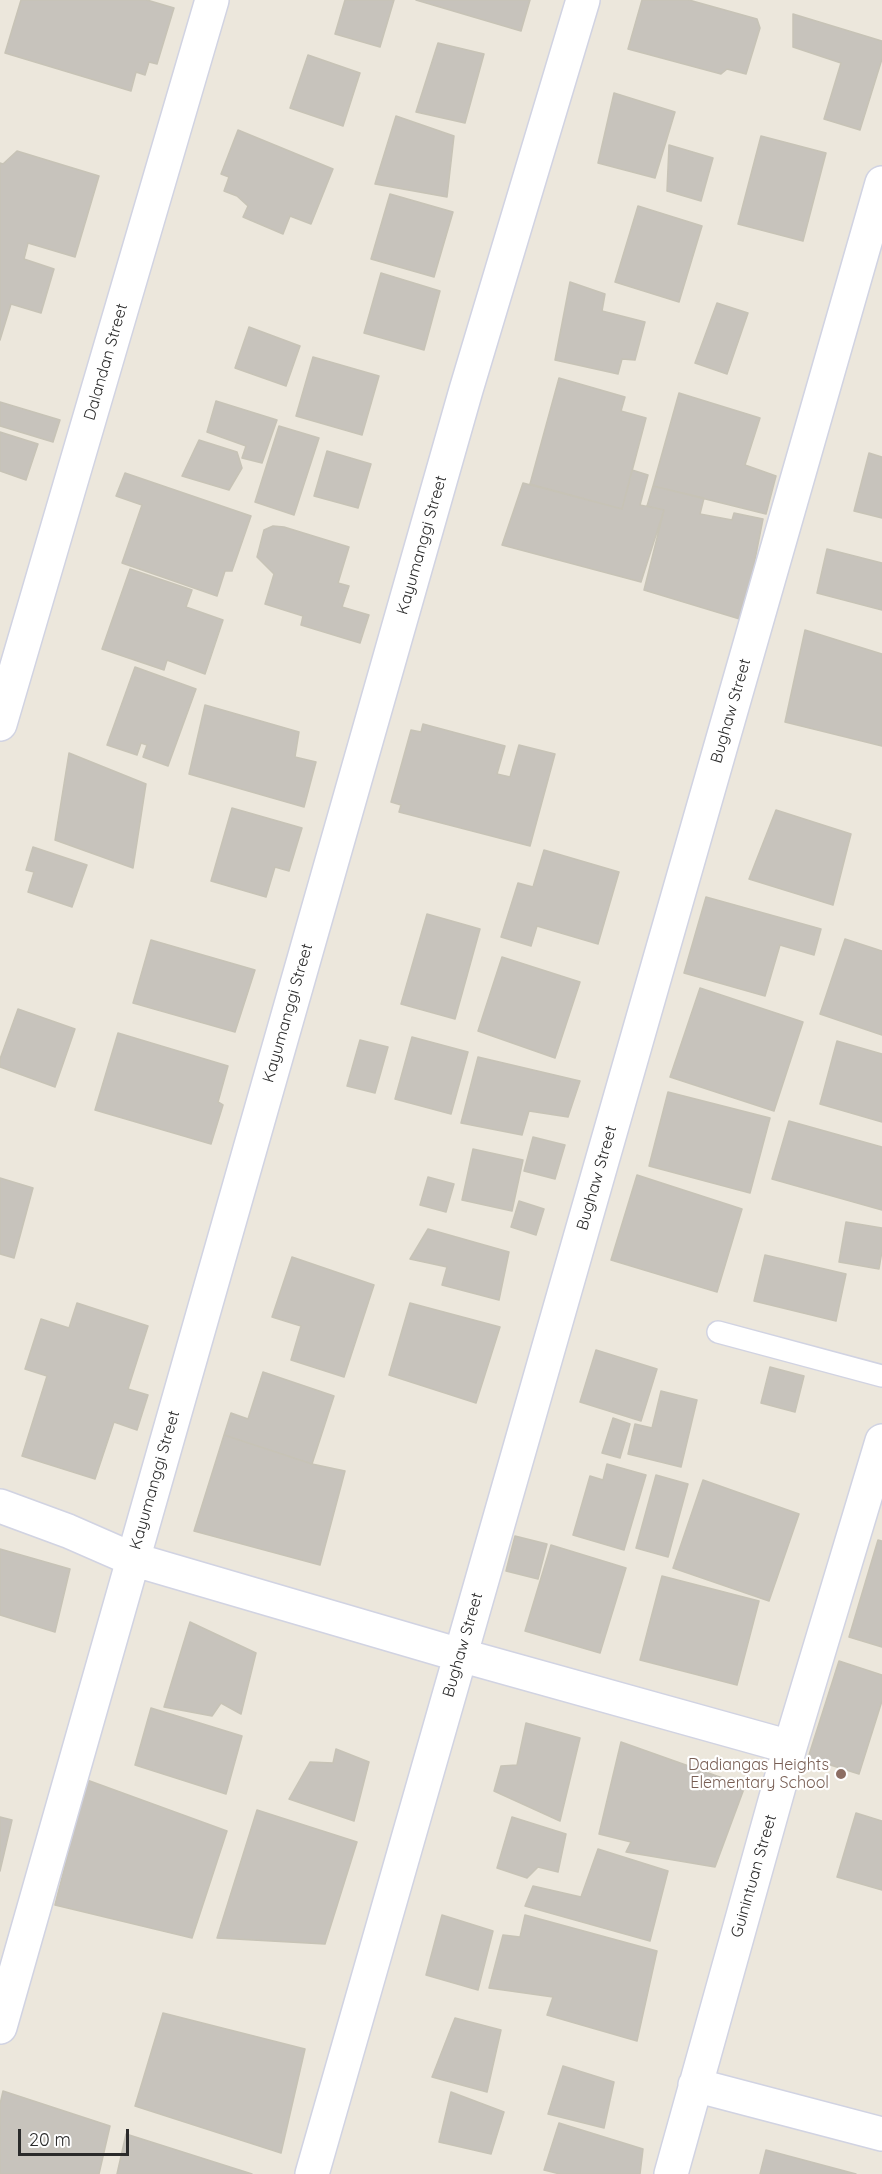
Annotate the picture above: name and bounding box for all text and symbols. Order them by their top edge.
street label: Dalandan Street [80,301,132,423]
street label: Kayumanggi Street [393,473,451,617]
street label: Bughaw Street [707,656,755,766]
street label: Kayumanggi Street [259,941,317,1085]
street label: Bughaw Street [573,1123,621,1233]
street label: Kayumanggi Street [126,1408,184,1552]
street label: Bughaw Street [439,1590,487,1700]
place label: Dadiangas Heights Elementary School [688,1755,829,1793]
marker: Dadiangas Heights Elementary School [834,1767,848,1781]
street label: Guinintuan Street [727,1812,781,1940]
scale bar [21,2117,132,2155]
text: 20 m [29,2128,71,2151]

